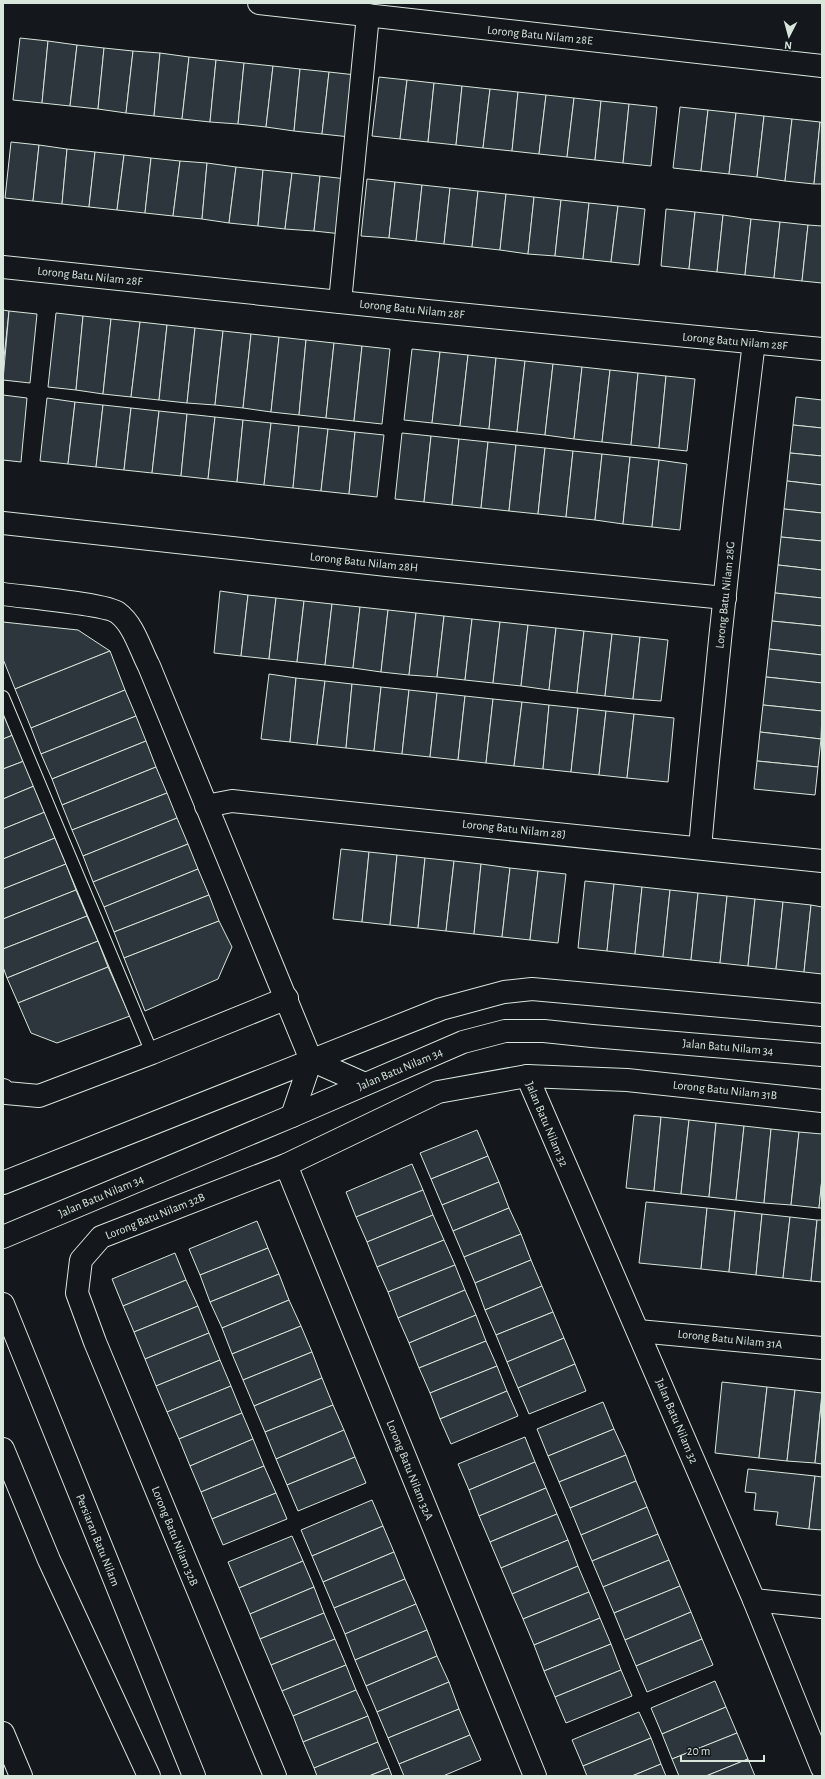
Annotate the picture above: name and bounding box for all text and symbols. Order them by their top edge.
north arrow [769,16,809,56]
street label: Lorong Batu Nilam 28E [487,23,594,47]
text: N [784,40,792,51]
street label: Lorong Batu Nilam 28F [37,265,144,288]
street label: Lorong Batu Nilam 28F [359,298,466,321]
street label: Lorong Batu Nilam 28F [682,330,789,352]
street label: Lorong Batu Nilam 28G [713,541,737,649]
street label: Lorong Batu Nilam 28H [309,550,419,574]
street label: Lorong Batu Nilam 28J [462,818,566,840]
street label: Jalan Batu Nilam 34 [682,1037,774,1057]
street label: Jalan Batu Nilam 34 [356,1046,445,1092]
street label: Lorong Batu Nilam 31B [672,1079,778,1101]
street label: Jalan Batu Nilam 32 [524,1080,571,1169]
street label: Jalan Batu Nilam 34 [57,1173,146,1219]
street label: Lorong Batu Nilam 32B [104,1191,206,1241]
street label: Lorong Batu Nilam 31A [677,1328,783,1350]
street label: Jalan Batu Nilam 32 [654,1377,701,1466]
street label: Lorong Batu Nilam 32A [384,1418,436,1522]
street label: Lorong Batu Nilam 32B [150,1485,200,1587]
street label: Persiaran Batu Nilam [74,1492,122,1588]
scale bar [681,1737,764,1763]
text: 20 m [687,1745,710,1757]

